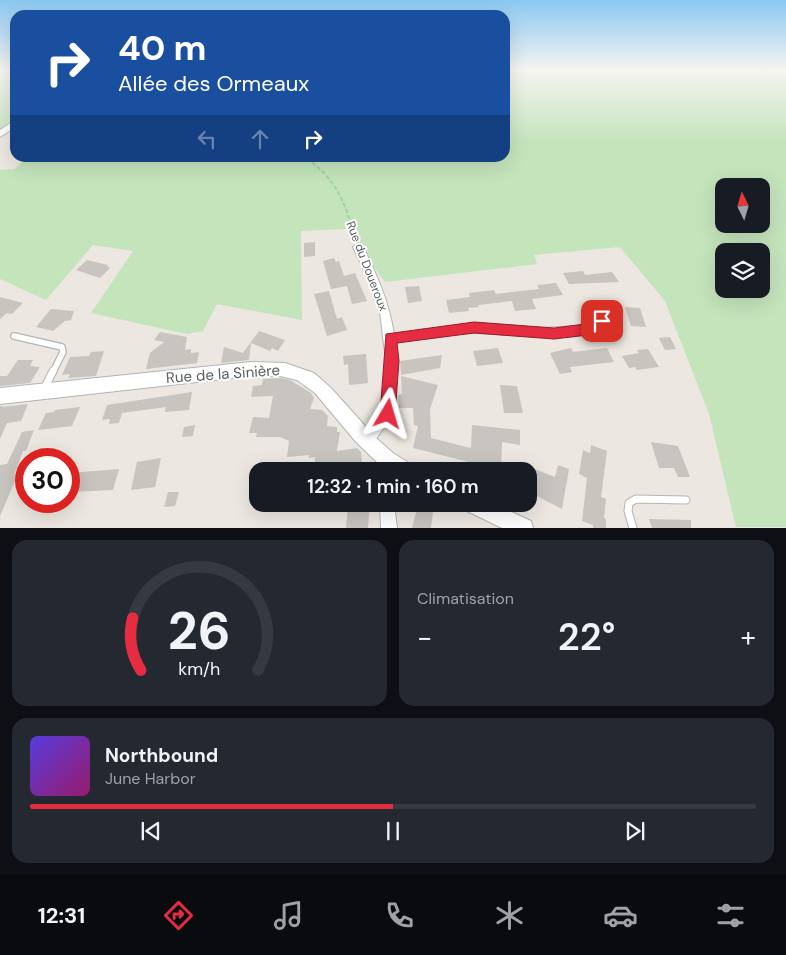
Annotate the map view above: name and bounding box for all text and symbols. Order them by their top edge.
text: 40 m [118,25,207,71]
icon: right [35,30,100,95]
text: Allée des Ormeaux [118,69,309,98]
icon: left [193,125,221,153]
icon: ahead [246,125,274,153]
icon: right [299,125,327,153]
north arrow [715,178,770,232]
map controls [715,178,770,298]
street label: Rue du Doueroux [343,219,391,313]
button: layers [715,243,770,298]
pin [581,300,623,342]
icon: arrive [588,307,616,335]
street label: Rue de la Sinière [165,360,281,388]
position arrow [361,387,413,439]
speed limit sign: 30 [15,448,80,513]
text: 12:32 · 1 min · 160 m [307,474,479,499]
text: Climatisation [417,588,514,609]
text: 26 [168,597,231,665]
text: 22° [558,612,615,662]
text: − [417,619,432,656]
text: + [741,619,756,656]
text: km/h [178,657,221,681]
text: Northbound [105,743,218,768]
text: June Harbor [105,768,196,789]
icon: previous [137,817,165,845]
icon: pause [379,817,407,845]
icon: next [621,817,649,845]
icon: directions [161,898,196,933]
icon: music [271,898,306,933]
icon: phone [382,898,417,933]
icon: climate [492,898,527,933]
icon: car [603,898,638,933]
icon: filters [713,898,748,933]
text: 12:31 [38,901,85,930]

